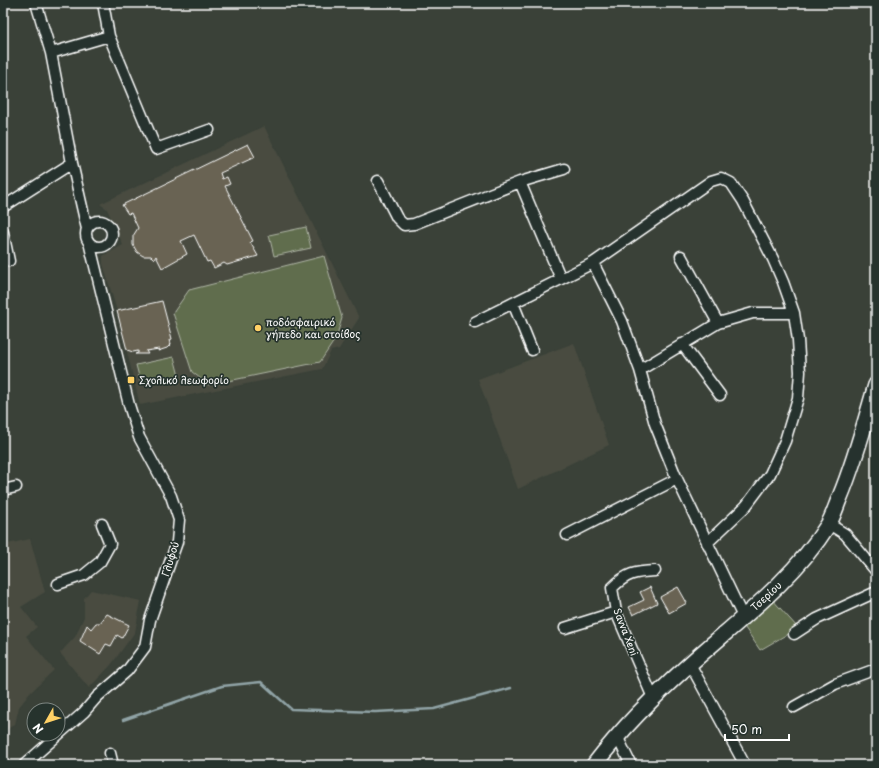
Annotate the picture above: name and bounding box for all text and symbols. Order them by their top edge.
place label: ποδόσφαιρικό γήπεδο και στοίβος [266,314,360,341]
marker: ποδόσφαιρικό γήπεδο και στοίβος [253,323,263,333]
place label: Σχολικό λεωφορίο [139,372,229,388]
marker: Σχολικό λεωφορίο [126,375,136,385]
street label: Γλυφού [157,539,182,578]
street label: Τσερίου [747,577,785,614]
street label: Savva Xeni [611,606,642,658]
north arrow [26,702,66,742]
scale bar [725,716,789,742]
text: N [28,720,47,737]
text: 50 m [731,720,762,738]

